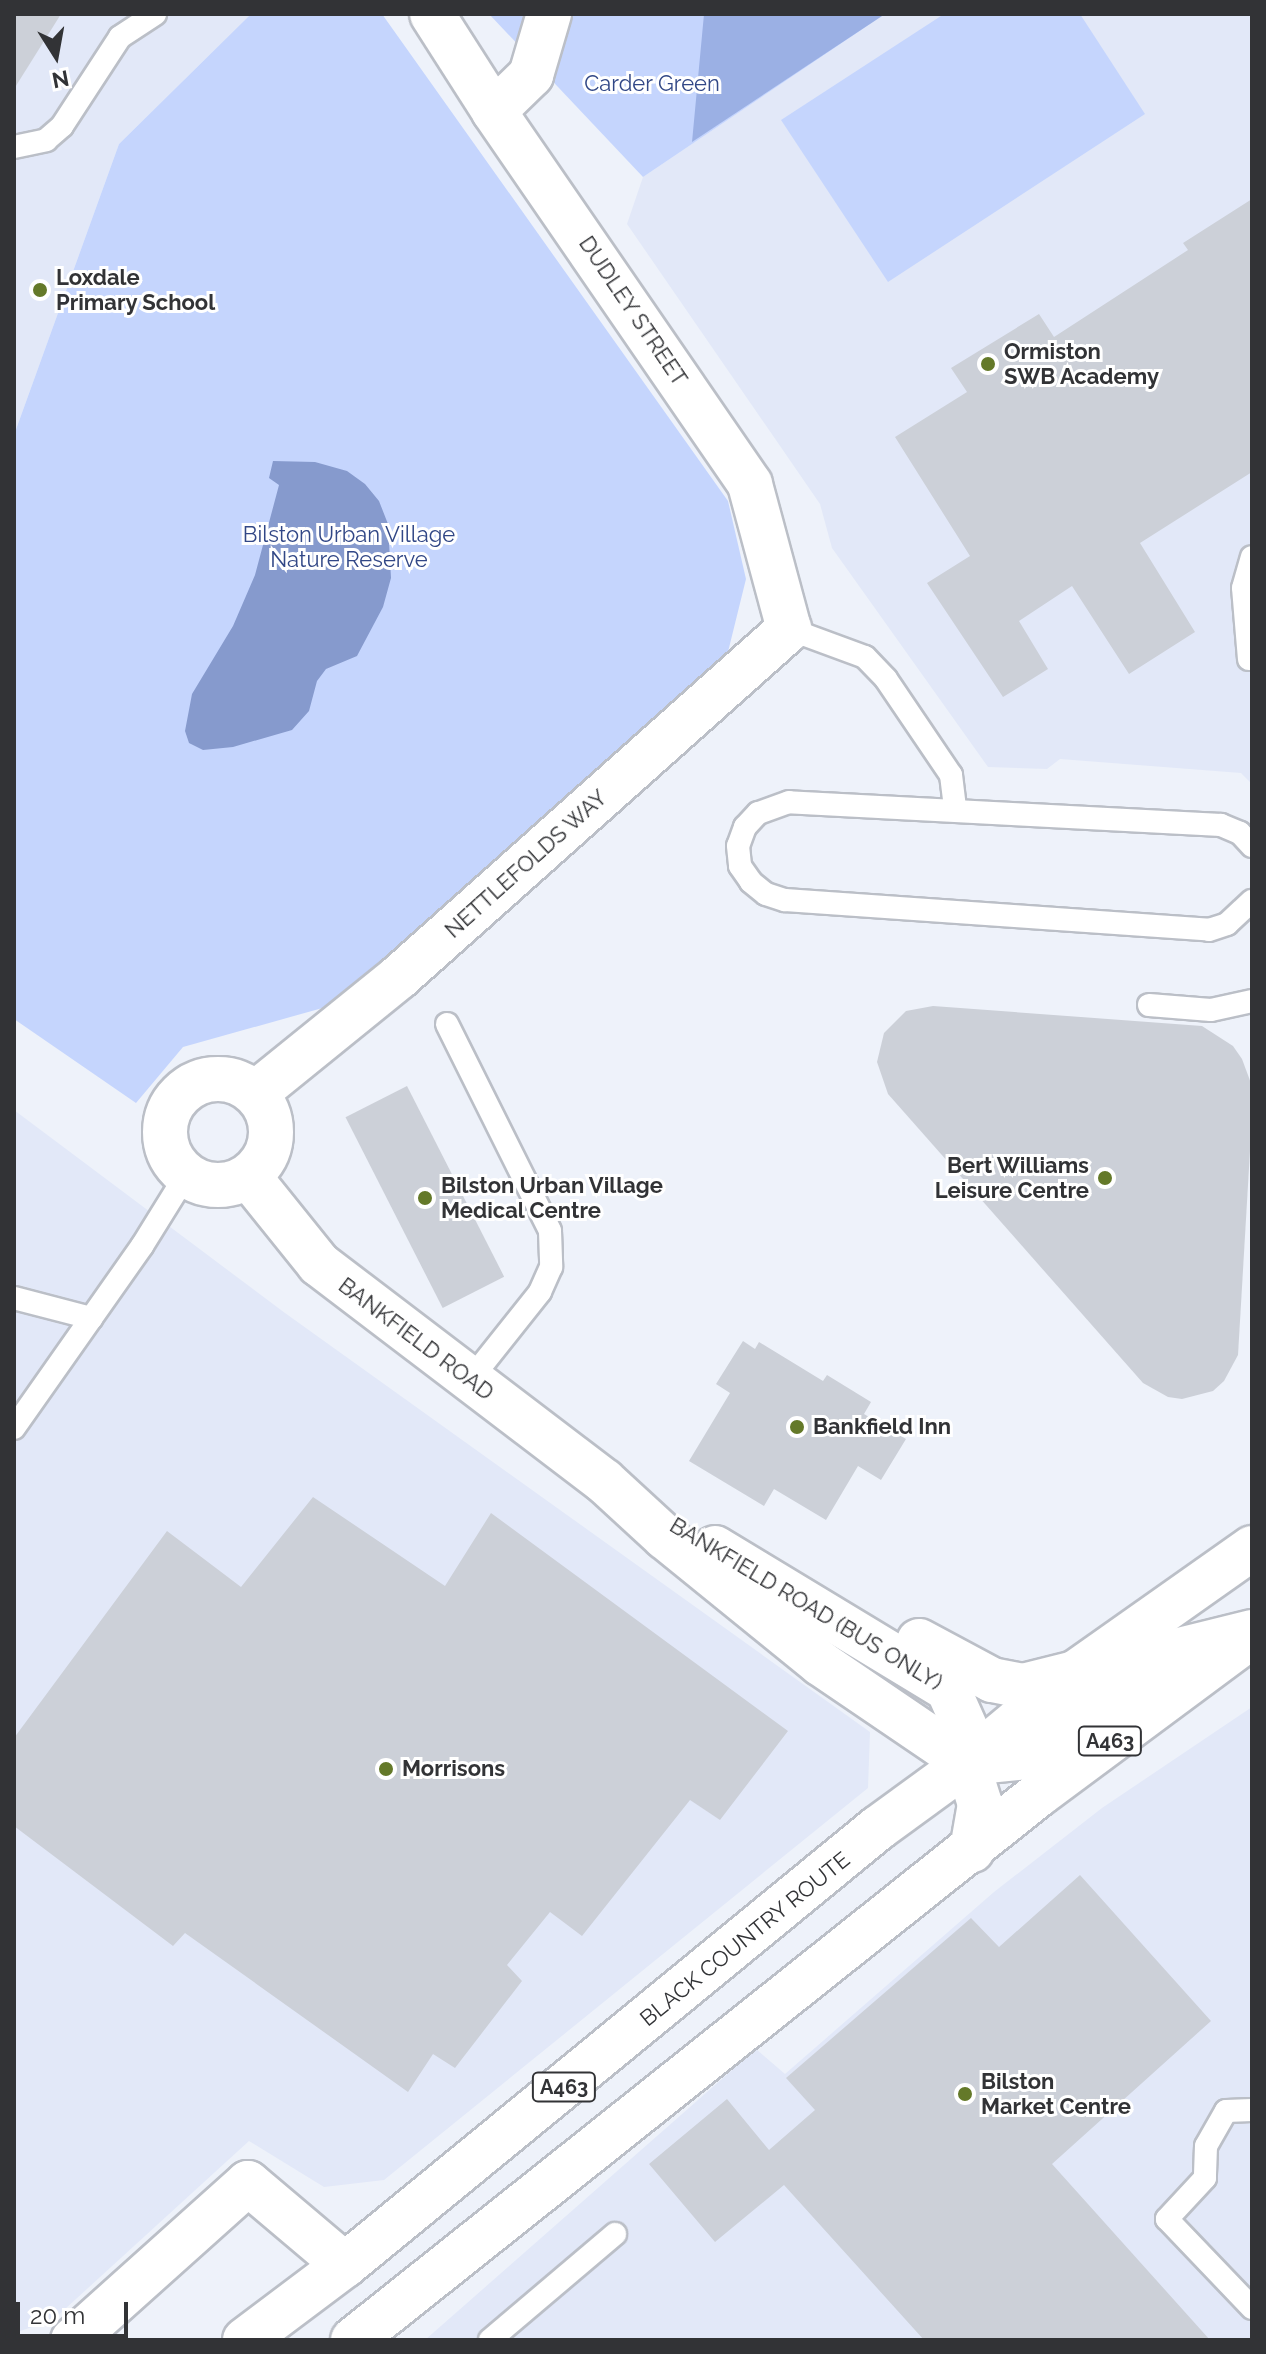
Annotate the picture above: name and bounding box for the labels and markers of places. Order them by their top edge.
place label: Loxdale Primary School [56,264,216,316]
marker: Loxdale Primary School [31,281,49,299]
place label: Ormiston SWB Academy [1004,338,1160,390]
marker: Ormiston SWB Academy [979,355,997,373]
place label: Bert Williams Leisure Centre [935,1152,1089,1204]
marker: Bert Williams Leisure Centre [1096,1169,1114,1187]
place label: Bilston Urban Village Medical Centre [441,1172,664,1224]
marker: Bilston Urban Village Medical Centre [416,1189,434,1207]
place label: Bankfield Inn [813,1414,951,1440]
marker: Bankfield Inn [788,1418,806,1436]
place label: Morrisons [402,1756,505,1782]
marker: Morrisons [377,1760,395,1778]
place label: Bilston Market Centre [981,2068,1131,2120]
marker: Bilston Market Centre [956,2085,974,2103]

